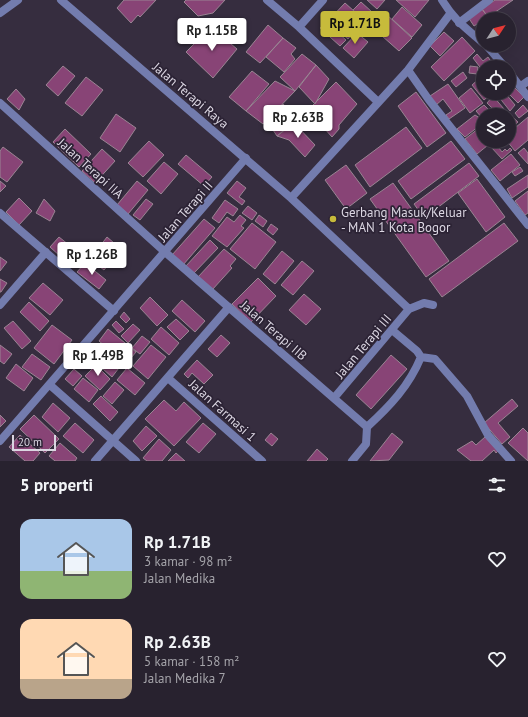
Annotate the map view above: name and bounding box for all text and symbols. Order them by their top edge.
pin: Rp 1.71B [314,11,396,45]
north arrow [476,12,516,52]
map controls [476,12,516,148]
text: Rp 1.71B [329,15,381,32]
pin: Rp 1.15B [171,18,253,52]
text: Rp 1.15B [186,22,238,39]
street label: Jalan Terapi Raya [148,58,232,132]
button: locate [476,60,516,100]
pin: Rp 2.63B [257,105,339,139]
button: layers [476,108,516,148]
text: Rp 2.63B [272,109,324,126]
street label: Jalan Terapi IIA [53,134,127,203]
street label: Jalan Terapi II [154,177,216,246]
place label: Gerbang Masuk/Keluar - MAN 1 Kota Bogor [341,204,467,236]
marker: Gerbang Masuk/Keluar - MAN 1 Kota Bogor [328,214,338,224]
pin: Rp 1.26B [51,242,133,276]
text: Rp 1.26B [66,246,118,263]
street label: Jalan Terapi IIB [236,296,311,364]
street label: Jalan Terapi III [331,311,395,383]
pin: Rp 1.49B [57,343,139,377]
text: Rp 1.49B [72,347,124,364]
street label: Jalan Farmasi 1 [185,375,260,445]
scale bar [12,433,56,452]
text: 20 m [18,435,42,449]
text: 5 properti [20,474,93,496]
icon: filters [486,474,508,496]
text: Rp 1.71B [144,531,211,553]
icon: home [52,535,100,583]
icon: heart [486,548,508,570]
text: 3 kamar · 98 m² [144,553,232,570]
text: Jalan Medika [144,570,215,587]
text: Rp 2.63B [144,631,211,653]
icon: home [52,635,100,683]
icon: heart [486,648,508,670]
text: 5 kamar · 158 m² [144,653,239,670]
text: Jalan Medika 7 [144,670,226,687]

